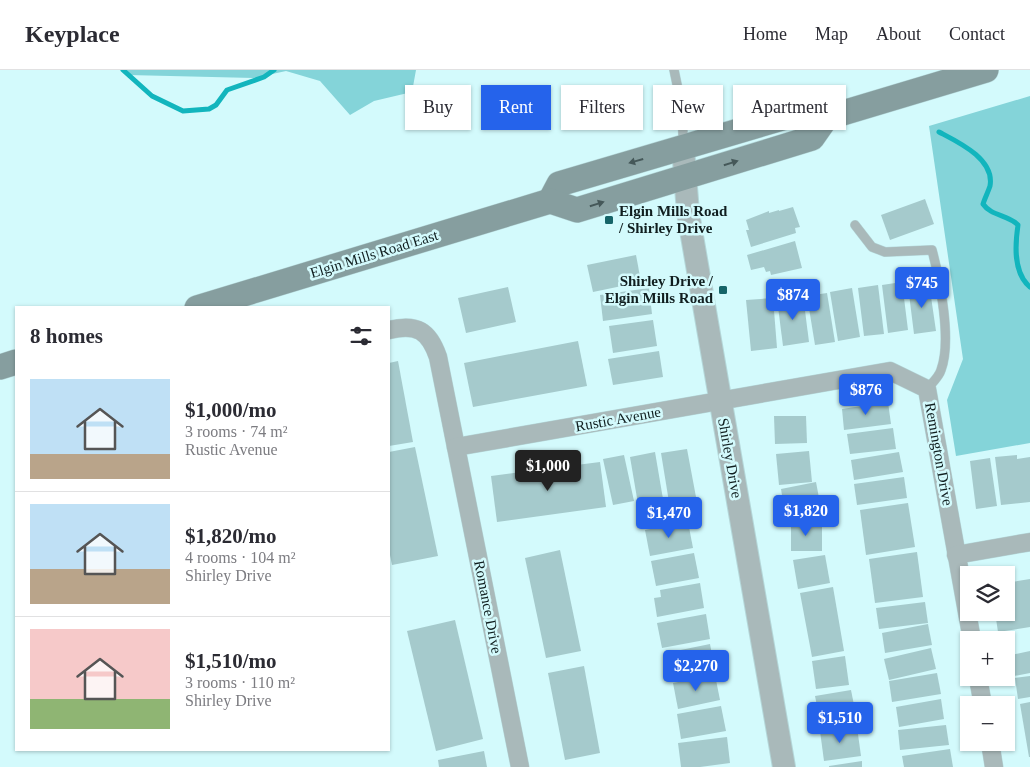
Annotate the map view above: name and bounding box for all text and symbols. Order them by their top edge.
text: Keyplace [25,21,120,47]
text: Home [743,24,787,44]
text: Map [815,24,848,44]
text: About [876,24,921,44]
text: Contact [949,24,1005,44]
chip: Buy [405,85,471,130]
chip: Rent [481,85,551,130]
chip: Filters [561,85,643,130]
chip: New [653,85,723,130]
chip: Apartment [733,85,846,130]
one-way arrow [628,158,643,166]
one-way arrow [724,158,739,166]
one-way arrow [589,200,604,208]
place label: Elgin Mills Road / Shirley Drive [618,203,728,236]
marker: Elgin Mills Road / Shirley Drive [603,214,615,226]
street label: Elgin Mills Road East [308,227,441,281]
pin: $745 [892,266,952,309]
place label: Shirley Drive / Elgin Mills Road [605,273,714,306]
text: $745 [906,274,938,291]
pin: $874 [763,278,823,321]
marker: Shirley Drive / Elgin Mills Road [717,284,729,296]
text: $874 [777,286,809,303]
icon: filters [347,322,375,350]
text: 8 homes [30,324,103,348]
pin: $876 [836,374,896,416]
text: $876 [850,381,882,398]
text: $1,000/mo [185,398,277,422]
icon: home [70,399,130,459]
street label: Remington Drive [922,401,956,507]
street label: Rustic Avenue [574,404,662,434]
street label: Shirley Drive [715,417,745,500]
text: 3 rooms · 74 m² [185,423,288,440]
text: Rustic Avenue [185,441,278,458]
pin: $1,000 [507,450,589,492]
text: $1,000 [526,457,570,474]
pin: $1,820 [765,494,847,537]
pin: $1,470 [628,496,710,539]
text: $1,820 [784,502,828,519]
text: $1,470 [647,504,691,521]
icon: home [70,524,130,584]
text: $1,820/mo [185,524,277,548]
text: 4 rooms · 104 m² [185,549,296,566]
street label: Romance Drive [471,559,505,655]
map controls [960,566,1015,751]
button: layers [960,566,1015,621]
text: Shirley Drive [185,567,272,584]
button: + [960,631,1015,686]
icon: home [70,649,130,709]
text: $1,510/mo [185,649,277,673]
pin: $2,270 [655,650,737,692]
text: $2,270 [674,657,718,674]
text: 3 rooms · 110 m² [185,674,295,691]
text: Shirley Drive [185,692,272,709]
button: − [960,696,1015,751]
pin: $1,510 [799,702,881,744]
text: $1,510 [818,709,862,726]

